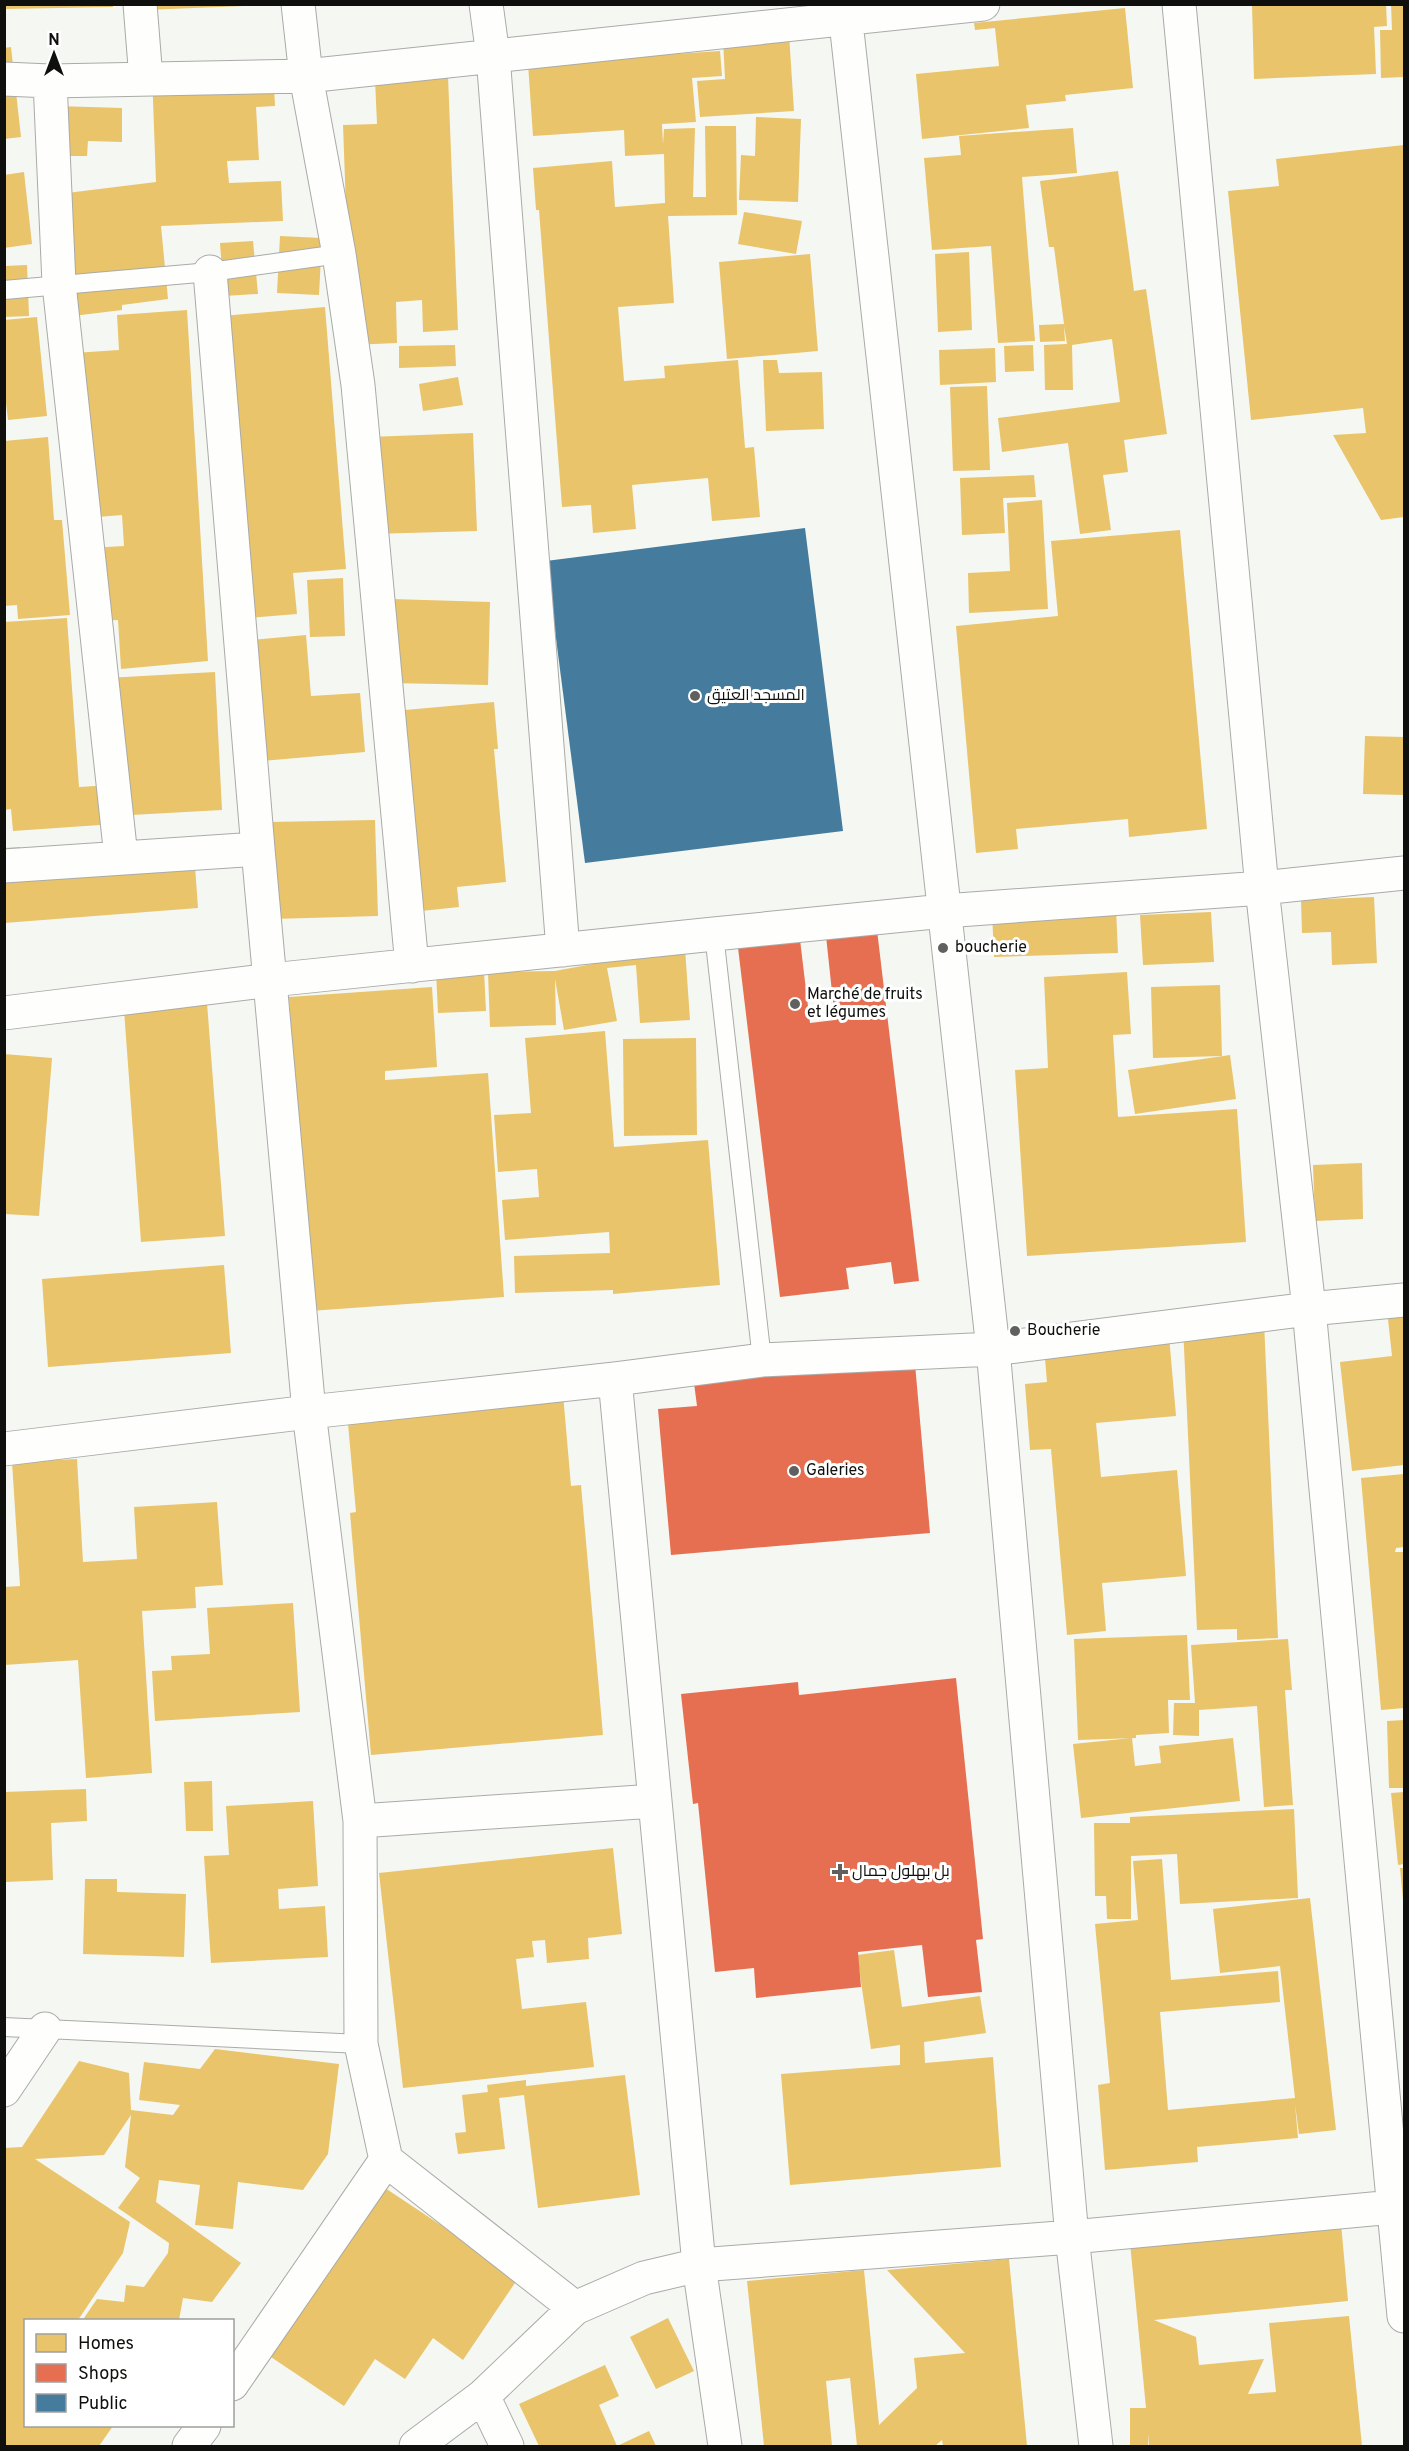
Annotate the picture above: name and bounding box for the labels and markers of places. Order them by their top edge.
place label: المسجد العتيق [707,686,805,706]
marker: المسجد العتيق [688,689,702,703]
place label: boucherie [955,938,1027,958]
marker: boucherie [936,941,950,955]
place label: Marché de fruits et légumes [807,985,923,1023]
marker: Marché de fruits et légumes [788,997,802,1011]
place label: Boucherie [1027,1321,1100,1341]
marker: Boucherie [1008,1324,1022,1338]
place label: Galeries [806,1461,865,1481]
marker: Galeries [787,1464,801,1478]
place label: بل بهلول جمال [852,1862,950,1882]
marker: بل بهلول جمال [833,1865,847,1879]

